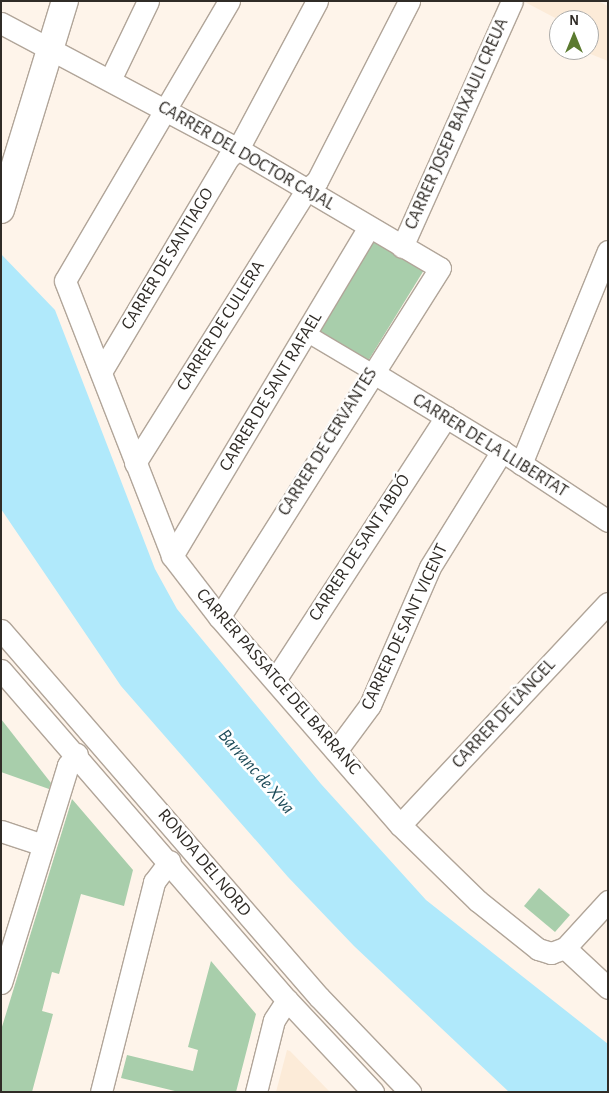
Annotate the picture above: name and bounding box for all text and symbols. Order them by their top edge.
north arrow [549,10,599,60]
text: N [569,14,579,28]
street label: CARRER JOSEP BAIXAULI CREUA [401,15,513,233]
street label: CARRER DEL DOCTOR CAJAL [154,97,338,215]
street label: CARRER DE SANTIAGO [117,184,219,334]
street label: CARRER DE CULLERA [172,257,270,395]
street label: CARRER DE SANT RAFAEL [215,309,327,475]
street label: CARRER DE CERVANTES [274,364,382,520]
street label: CARRER DE LA LLIBERTAT [408,389,572,503]
street label: CARRER DE SANT ABDÓ [305,471,415,625]
street label: CARRER DE SANT VICENT [357,540,453,714]
street label: CARRER PASSATGE DEL BARRANC [191,584,365,780]
street label: CARRER DE L'ÀNGEL [448,655,560,773]
water label: Barranc de Xiva [213,725,299,819]
street label: RONDA DEL NORD [153,805,255,921]

